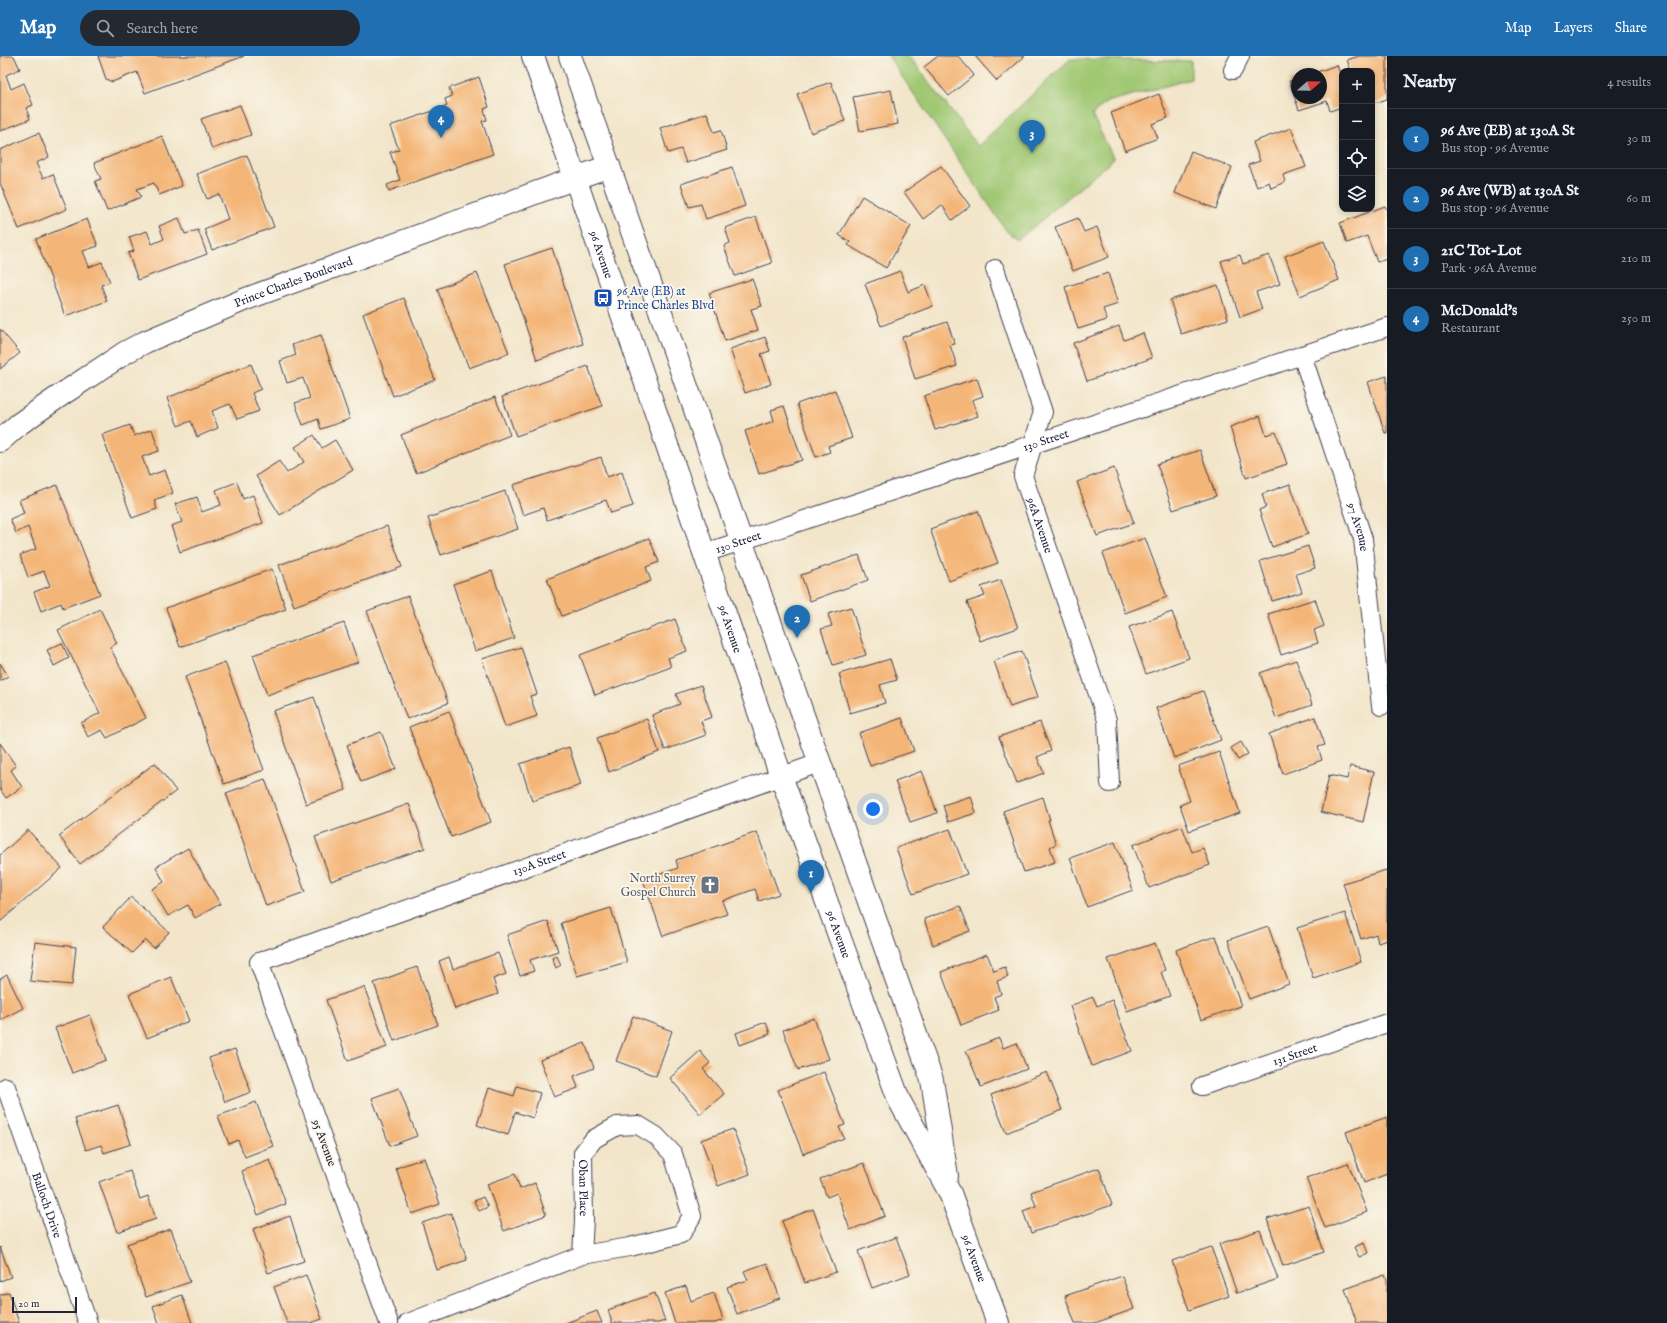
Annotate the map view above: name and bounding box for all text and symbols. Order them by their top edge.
search box [80,10,360,46]
text: Map [20,16,56,40]
icon: search [94,17,116,39]
text: Search here [126,19,198,38]
text: Map [1505,19,1532,37]
text: Layers [1554,19,1593,37]
text: Share [1615,19,1647,37]
north arrow [1291,68,1327,104]
map controls [1339,68,1375,212]
button: + [1339,68,1375,104]
text: Nearby [1403,72,1456,93]
text: 4 results [1607,74,1651,91]
button: − [1339,104,1375,140]
pin: 4 [428,105,454,138]
pin: 3 [1019,120,1045,153]
text: 96 Ave (EB) at 130A St [1441,121,1575,140]
text: 1 [1414,130,1418,147]
text: 30 m [1627,130,1651,147]
button: locate [1339,140,1375,176]
text: Bus stop · 96 Avenue [1441,140,1549,157]
button: layers [1339,176,1375,212]
text: 96 Ave (WB) at 130A St [1441,181,1579,200]
text: 2 [1413,190,1419,207]
text: 60 m [1626,190,1651,207]
text: Bus stop · 96 Avenue [1441,200,1549,217]
street label: 96 Avenue [586,228,617,281]
text: 21C Tot-Lot [1441,241,1521,260]
text: 3 [1414,250,1418,267]
text: 210 m [1621,250,1651,267]
street label: Prince Charles Boulevard [232,253,355,311]
text: Park · 96A Avenue [1441,260,1537,277]
place label: 96 Ave (EB) at Prince Charles Blvd [616,284,715,313]
bus stop icon: 96 Ave (EB) at Prince Charles Blvd [592,287,614,309]
text: McDonald's [1441,301,1517,320]
text: 4 [1413,310,1419,327]
text: 250 m [1621,310,1651,327]
text: Restaurant [1441,320,1500,337]
street label: 130 Street [1021,426,1071,455]
street label: 96A Avenue [1023,495,1057,555]
street label: 97 Avenue [1344,500,1372,552]
street label: 130 Street [713,527,763,557]
street label: 96 Avenue [715,602,746,655]
pin: 2 [784,605,810,638]
your location [863,799,883,819]
street label: 130A Street [511,846,568,879]
pin: 1 [798,860,824,893]
place label: North Surrey Gospel Church [621,871,697,901]
church icon: North Surrey Gospel Church [699,874,721,896]
street label: 96 Avenue [823,908,854,961]
street label: 131 Street [1271,1040,1319,1069]
street label: 95 Avenue [308,1117,340,1169]
street label: Oban Place [576,1159,591,1217]
street label: Balloch Drive [29,1170,65,1240]
street label: 96 Avenue [958,1231,990,1285]
scale bar [12,1295,77,1314]
text: 20 m [18,1297,39,1311]

